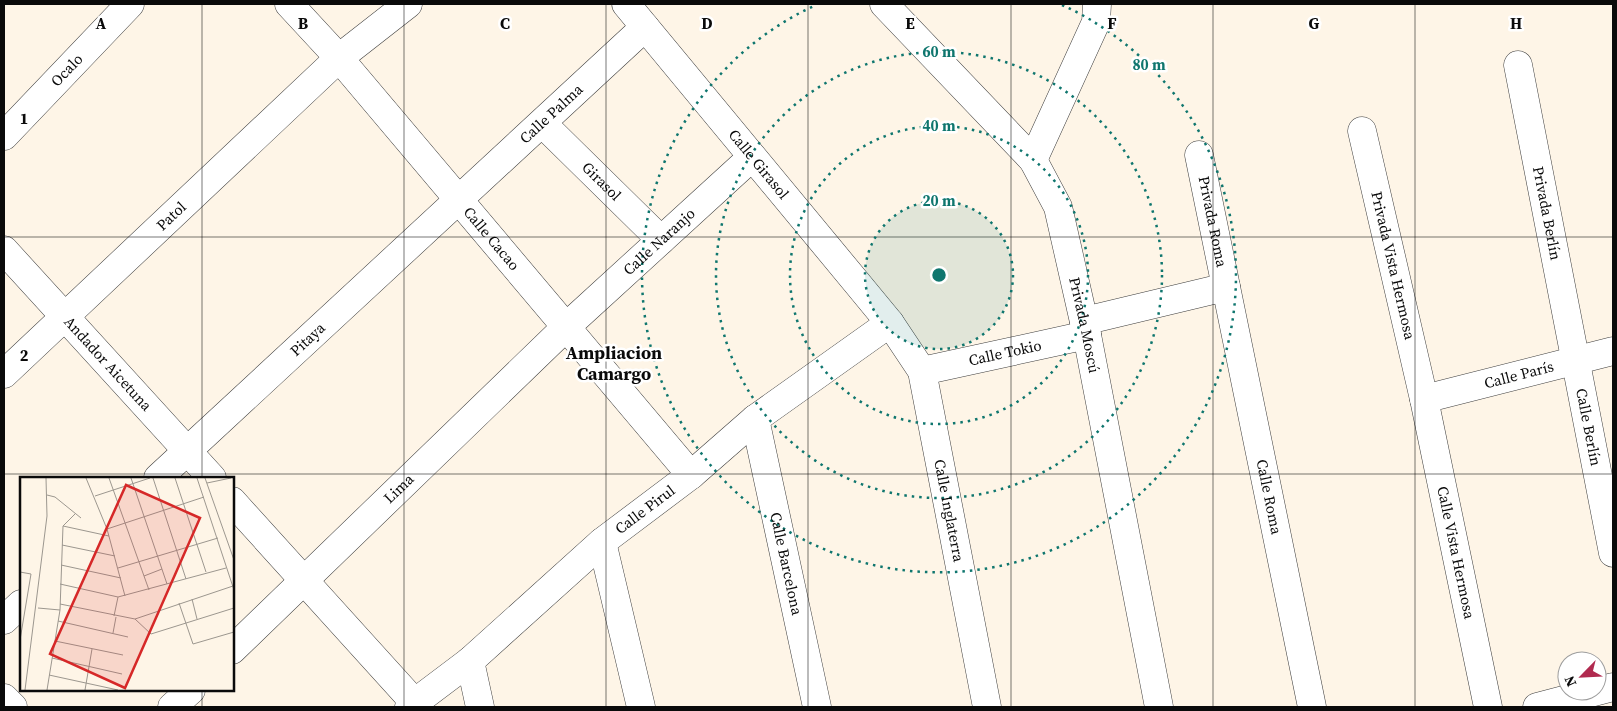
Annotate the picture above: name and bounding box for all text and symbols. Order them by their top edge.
text: A [96,12,107,34]
text: B [298,12,309,34]
text: C [500,12,510,34]
text: D [701,12,713,34]
text: E [905,12,915,34]
text: F [1107,12,1117,34]
text: G [1309,12,1320,34]
text: H [1510,12,1522,34]
text: 60 m [922,41,956,62]
street label: Ocalo [46,49,87,91]
text: 80 m [1132,54,1166,75]
street label: Calle Palma [515,79,587,148]
text: 1 [20,107,28,129]
text: 40 m [922,115,956,136]
street label: Calle Girasol [724,125,795,204]
street label: Girasol [577,157,627,206]
street label: Privada Berlín [1528,164,1567,262]
street label: Privada Roma [1194,174,1233,269]
street label: Privada Vista Hermosa [1366,189,1421,342]
text: 20 m [922,190,956,211]
street label: Patol [151,196,191,235]
street label: Calle Cacao [459,202,525,275]
street label: Calle Naranjo [618,203,700,280]
centre of rings [930,266,948,284]
street label: Privada Moscú [1064,275,1105,375]
street label: Andador Aicetuna [59,311,157,416]
street label: Pitaya [285,317,330,361]
street label: Calle Tokio [967,334,1043,371]
district label: Ampliacion Camargo [566,340,662,386]
text: 2 [20,344,29,366]
street label: Calle París [1482,355,1556,393]
street label: Calle Berlín [1571,387,1607,468]
street label: Calle Inglaterra [929,457,970,564]
street label: Calle Roma [1252,457,1287,537]
street label: Lima [379,469,418,508]
inset map [20,477,234,691]
street label: Calle Pirul [610,479,680,539]
street label: Calle Vista Hermosa [1432,484,1480,621]
street label: Calle Barcelona [765,510,808,617]
north arrow [1557,651,1607,701]
text: N [1559,673,1581,690]

